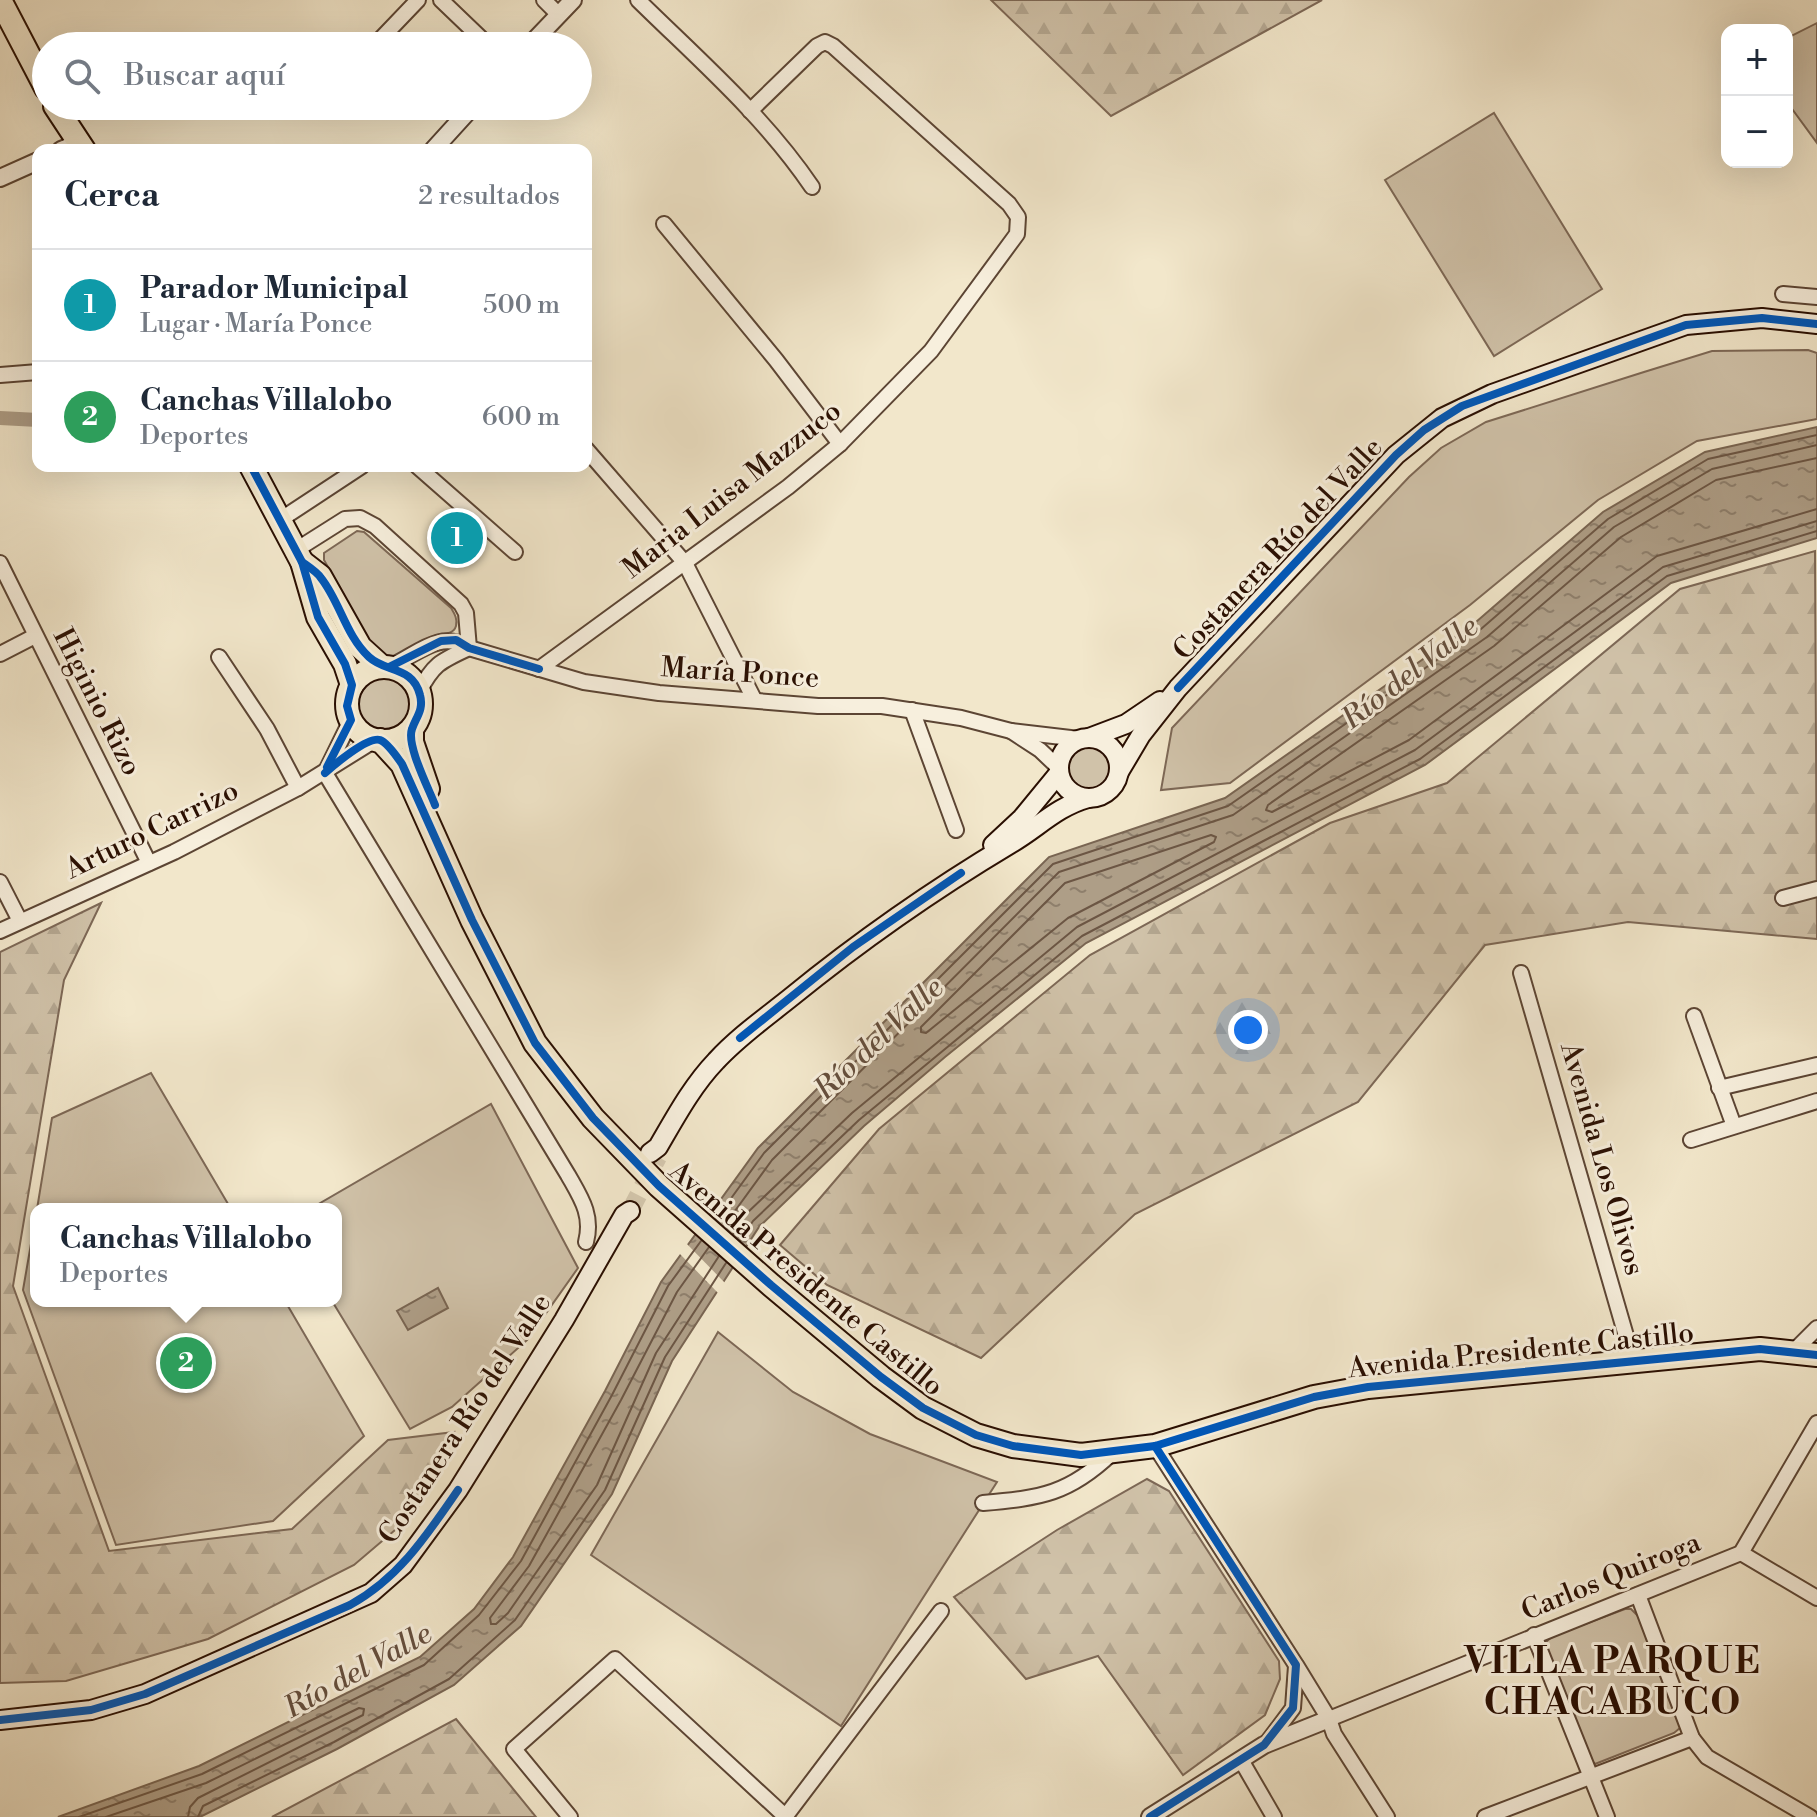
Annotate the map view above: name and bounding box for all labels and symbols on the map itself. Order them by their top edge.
street label: Maria Luisa Mazzuco [616,394,848,586]
street label: Costanera Río del Valle [1166,430,1390,668]
pin: 1 [431,508,483,568]
water label: Río del Valle [1333,608,1486,739]
street label: Higinio Rizo [45,623,149,781]
street label: María Ponce [660,650,820,696]
street label: Arturo Carrizo [59,773,244,887]
water label: Río del Valle [806,969,952,1109]
your location [1228,1010,1268,1050]
street label: Avenida Los Olivos [1552,1038,1652,1279]
street label: Avenida Presidente Castillo [661,1153,950,1404]
street label: Costanera Río del Valle [371,1287,559,1551]
street label: Avenida Presidente Castillo [1345,1315,1696,1387]
pin: 2 [160,1333,212,1393]
street label: Carlos Quiroga [1516,1525,1707,1629]
water label: Río del Valle [276,1615,439,1728]
district label: VILLA PARQUE CHACABUCO [1464,1640,1761,1726]

